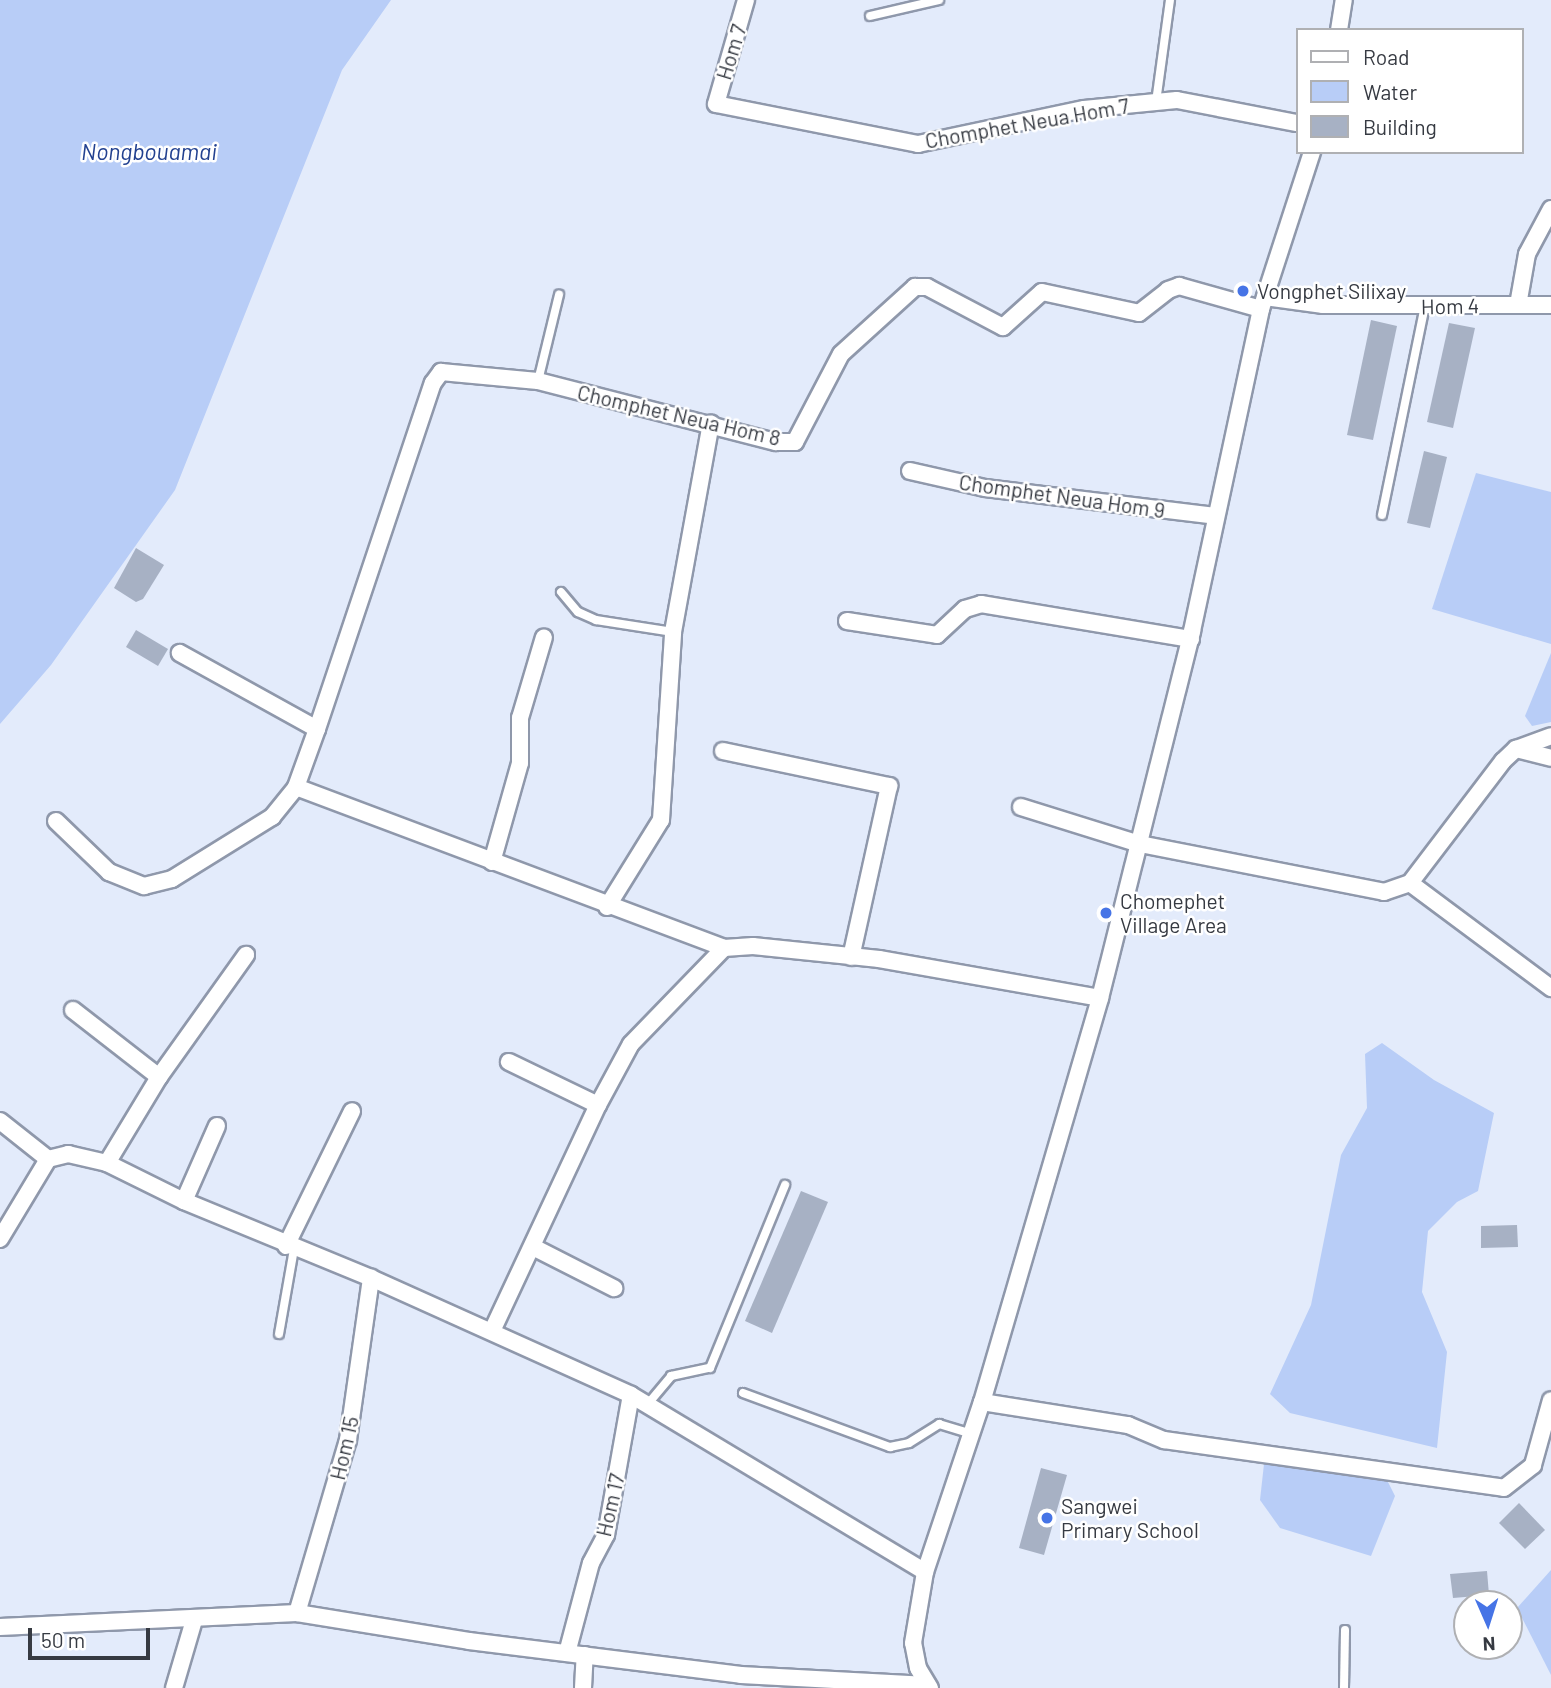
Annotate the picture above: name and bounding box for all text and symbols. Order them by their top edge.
street label: Hom 7 [711,21,751,83]
legend [1296,28,1523,154]
text: Road [1363,44,1409,69]
text: Water [1363,79,1417,104]
street label: Chomphet Neua Hom 7 [923,93,1131,153]
text: Building [1363,114,1437,139]
water label: Nongbouamai [81,137,217,165]
place label: Vongphet Silixay [1257,278,1406,304]
marker: Vongphet Silixay [1235,283,1251,299]
street label: Hom 4 [1421,293,1479,319]
street label: Chomphet Neua Hom 8 [575,379,783,451]
street label: Chomphet Neua Hom 9 [957,469,1167,523]
place label: Chomephet Village Area [1120,888,1227,938]
marker: Chomephet Village Area [1098,905,1114,921]
street label: Hom 15 [324,1414,364,1482]
street label: Hom 17 [591,1471,629,1539]
place label: Sangwei Primary School [1061,1493,1199,1543]
marker: Sangwei Primary School [1039,1510,1055,1526]
north arrow [1453,1590,1523,1660]
scale bar [32,1614,154,1658]
text: 50 m [41,1627,85,1652]
text: N [1482,1633,1496,1656]

